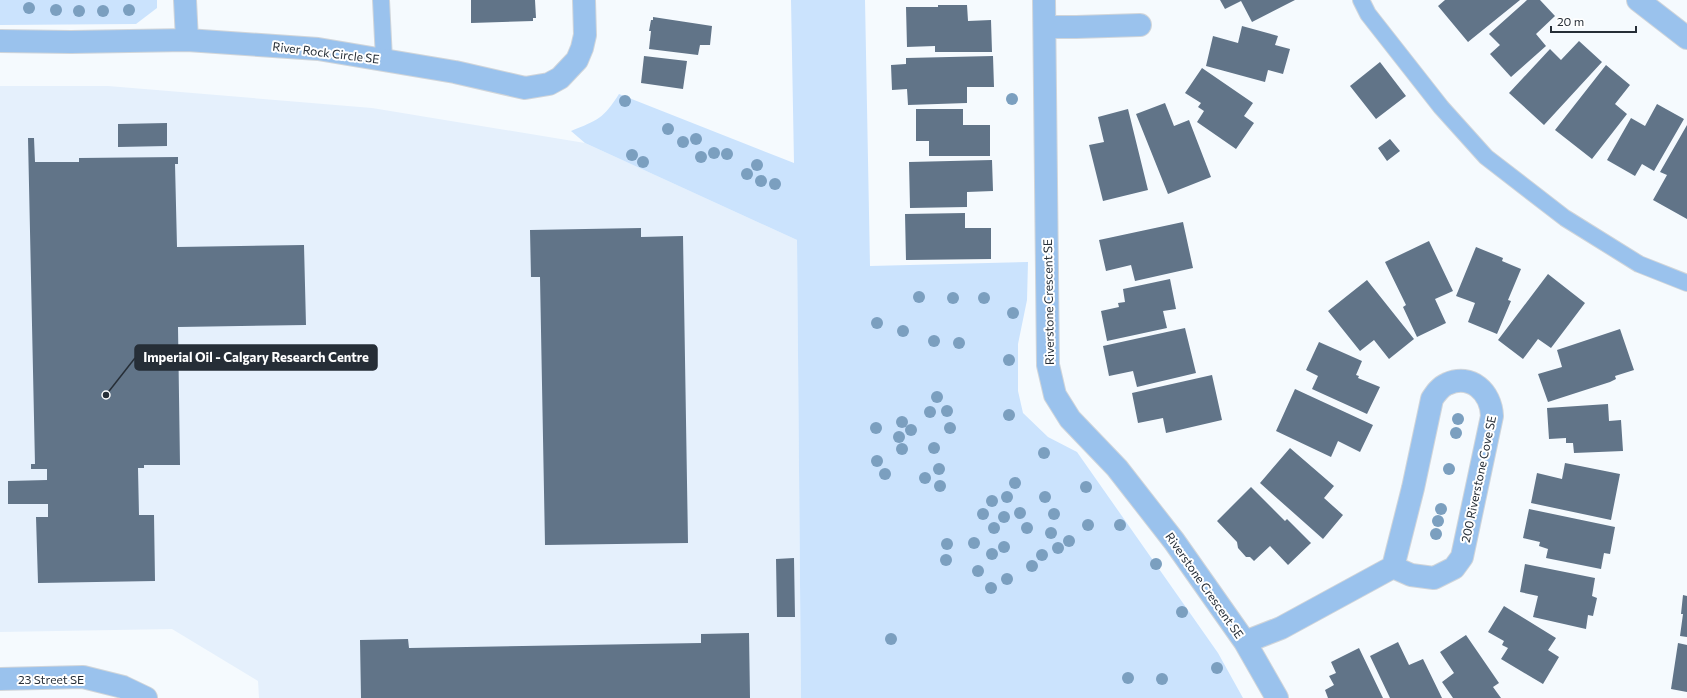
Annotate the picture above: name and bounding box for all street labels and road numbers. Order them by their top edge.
street label: River Rock Circle SE [272,38,380,66]
street label: Riverstone Crescent SE [1040,239,1056,365]
street label: 200 Riverstone Cove SE [1458,414,1498,544]
street label: Riverstone Crescent SE [1163,529,1247,641]
street label: 23 Street SE [18,672,84,686]

